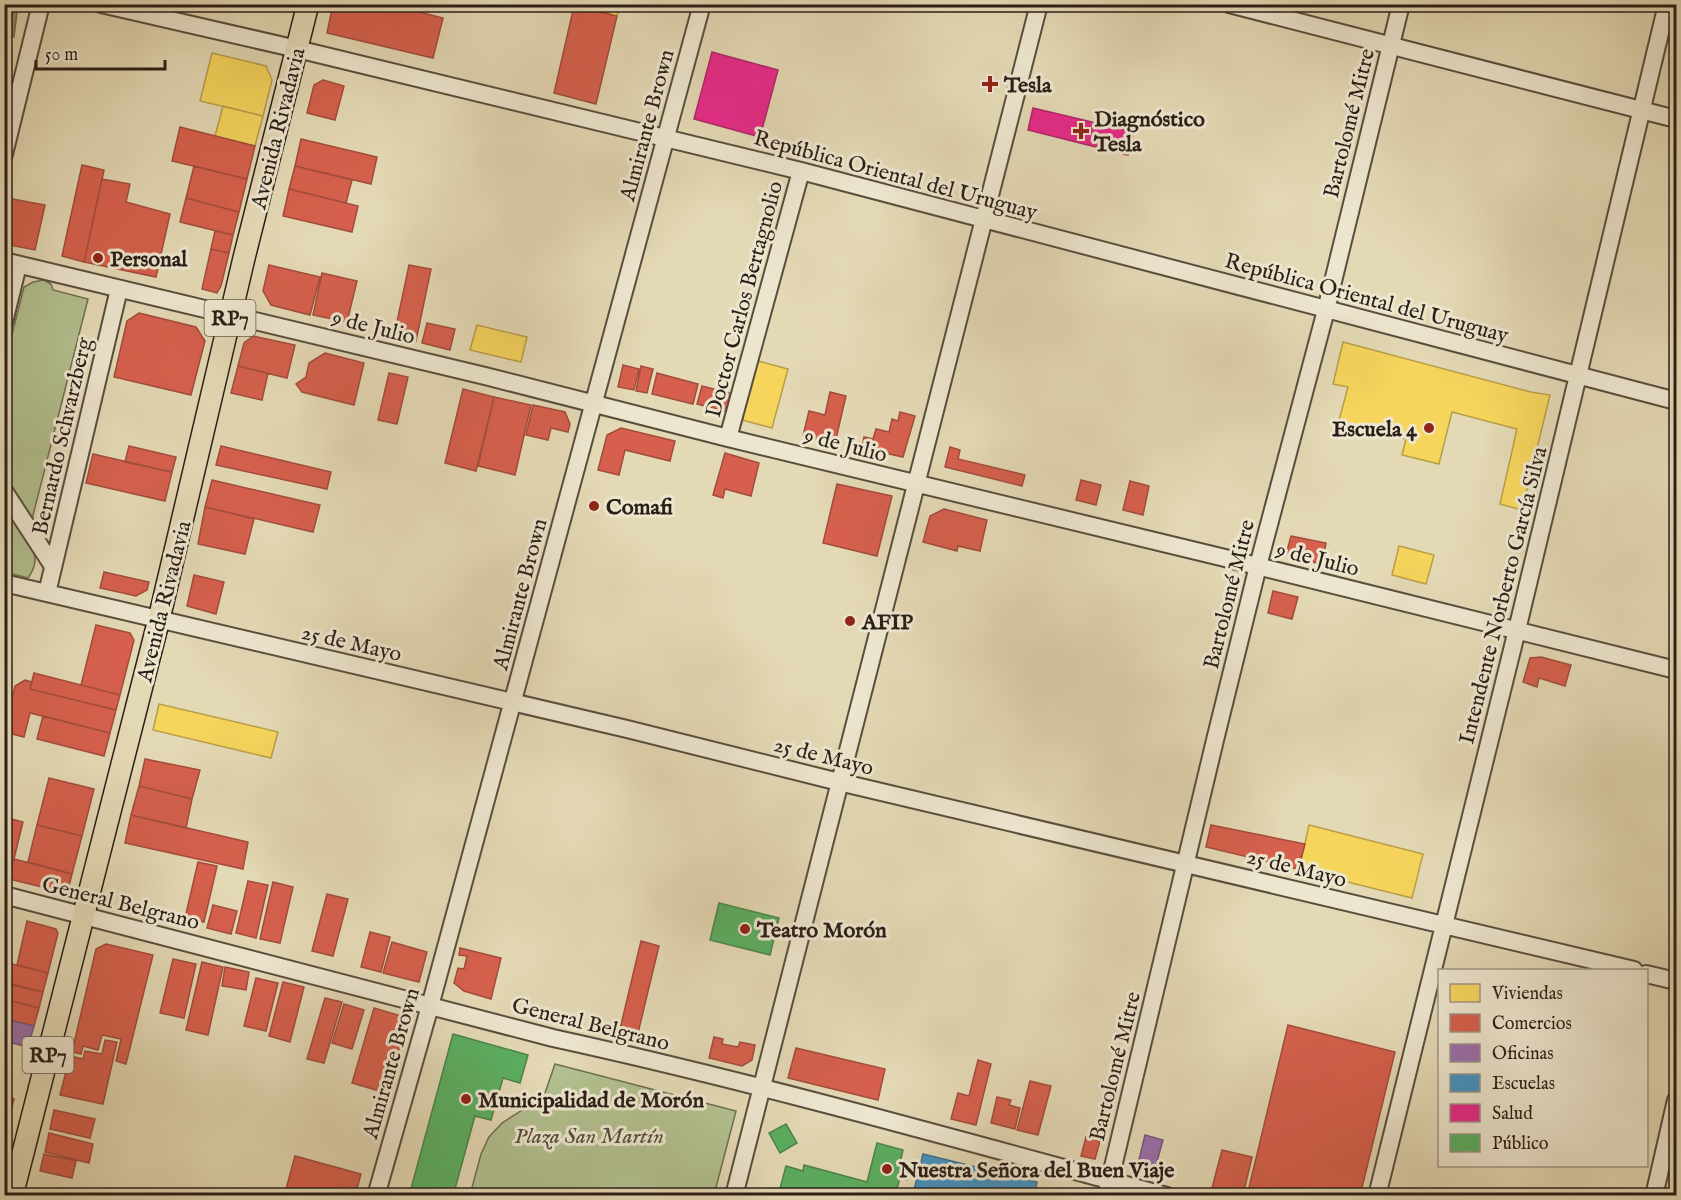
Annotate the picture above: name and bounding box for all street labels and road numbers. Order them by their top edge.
street label: Avenida Rivadavia [245,44,313,213]
street label: Almirante Brown [614,46,682,205]
street label: Bartolomé Mitre [1318,46,1382,201]
street label: República Oriental del Uruguay [751,125,1041,227]
street label: Doctor Carlos Bertagnolio [700,178,790,421]
street label: República Oriental del Uruguay [1222,248,1512,350]
road number: RP7 [204,300,256,336]
street label: 9 de Julio [328,304,418,352]
street label: Bernardo Schvarzberg [27,334,100,538]
street label: 9 de Julio [800,422,890,470]
street label: Intendente Norberto García Silva [1453,443,1555,747]
street label: Almirante Brown [487,515,555,674]
street label: Avenida Rivadavia [131,517,199,686]
street label: Bartolomé Mitre [1198,517,1262,672]
street label: 9 de Julio [1272,536,1362,584]
street label: 25 de Mayo [299,619,404,669]
street label: 25 de Mayo [771,731,876,783]
street label: 25 de Mayo [1244,843,1349,895]
street label: General Belgrano [39,871,202,937]
street label: Almirante Brown [357,984,427,1143]
street label: Bartolomé Mitre [1084,989,1148,1144]
street label: General Belgrano [509,992,672,1058]
road number: RP7 [22,1037,74,1073]

